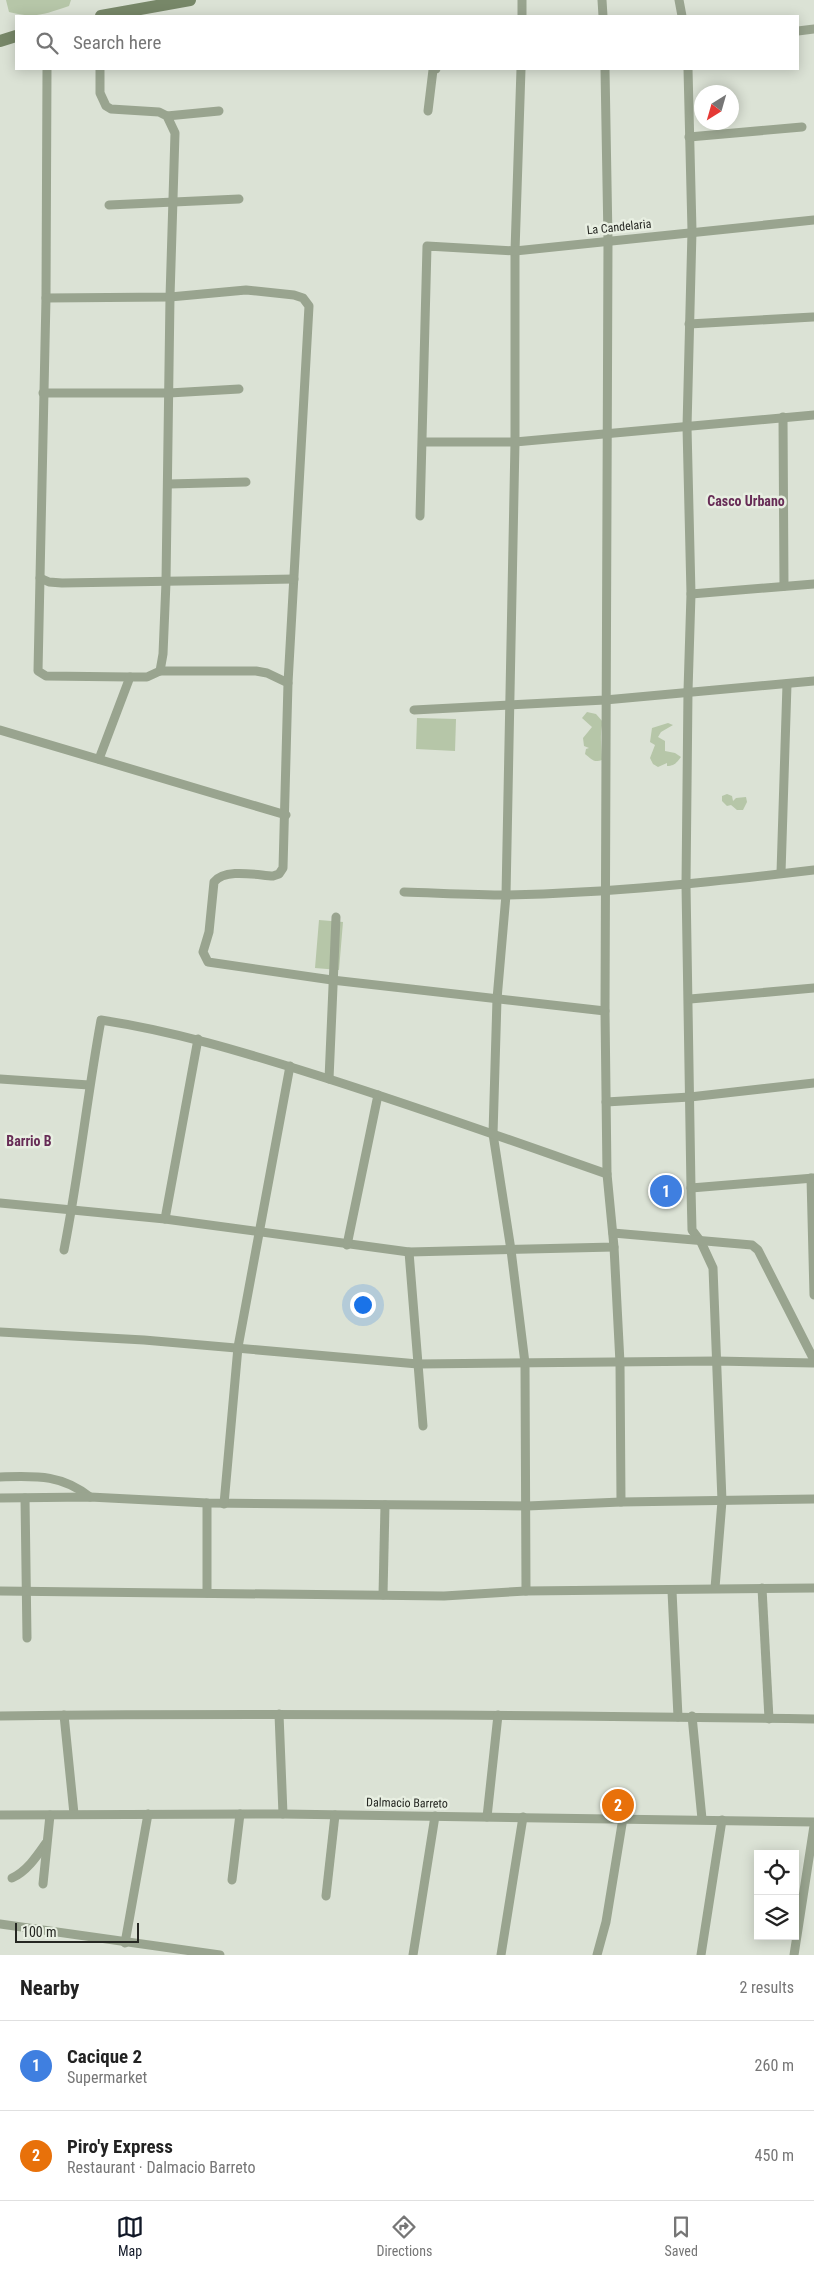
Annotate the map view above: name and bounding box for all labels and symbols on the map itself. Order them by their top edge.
north arrow [694,85,739,130]
street label: La Candelaria [586,217,652,237]
district label: Casco Urbano [707,493,785,509]
district label: Barrio B [6,1133,52,1149]
pin: 1 [650,1172,682,1210]
your location [350,1292,376,1318]
pin: 2 [602,1786,634,1824]
street label: Dalmacio Barreto [366,1795,448,1811]
scale bar [15,1920,139,1943]

